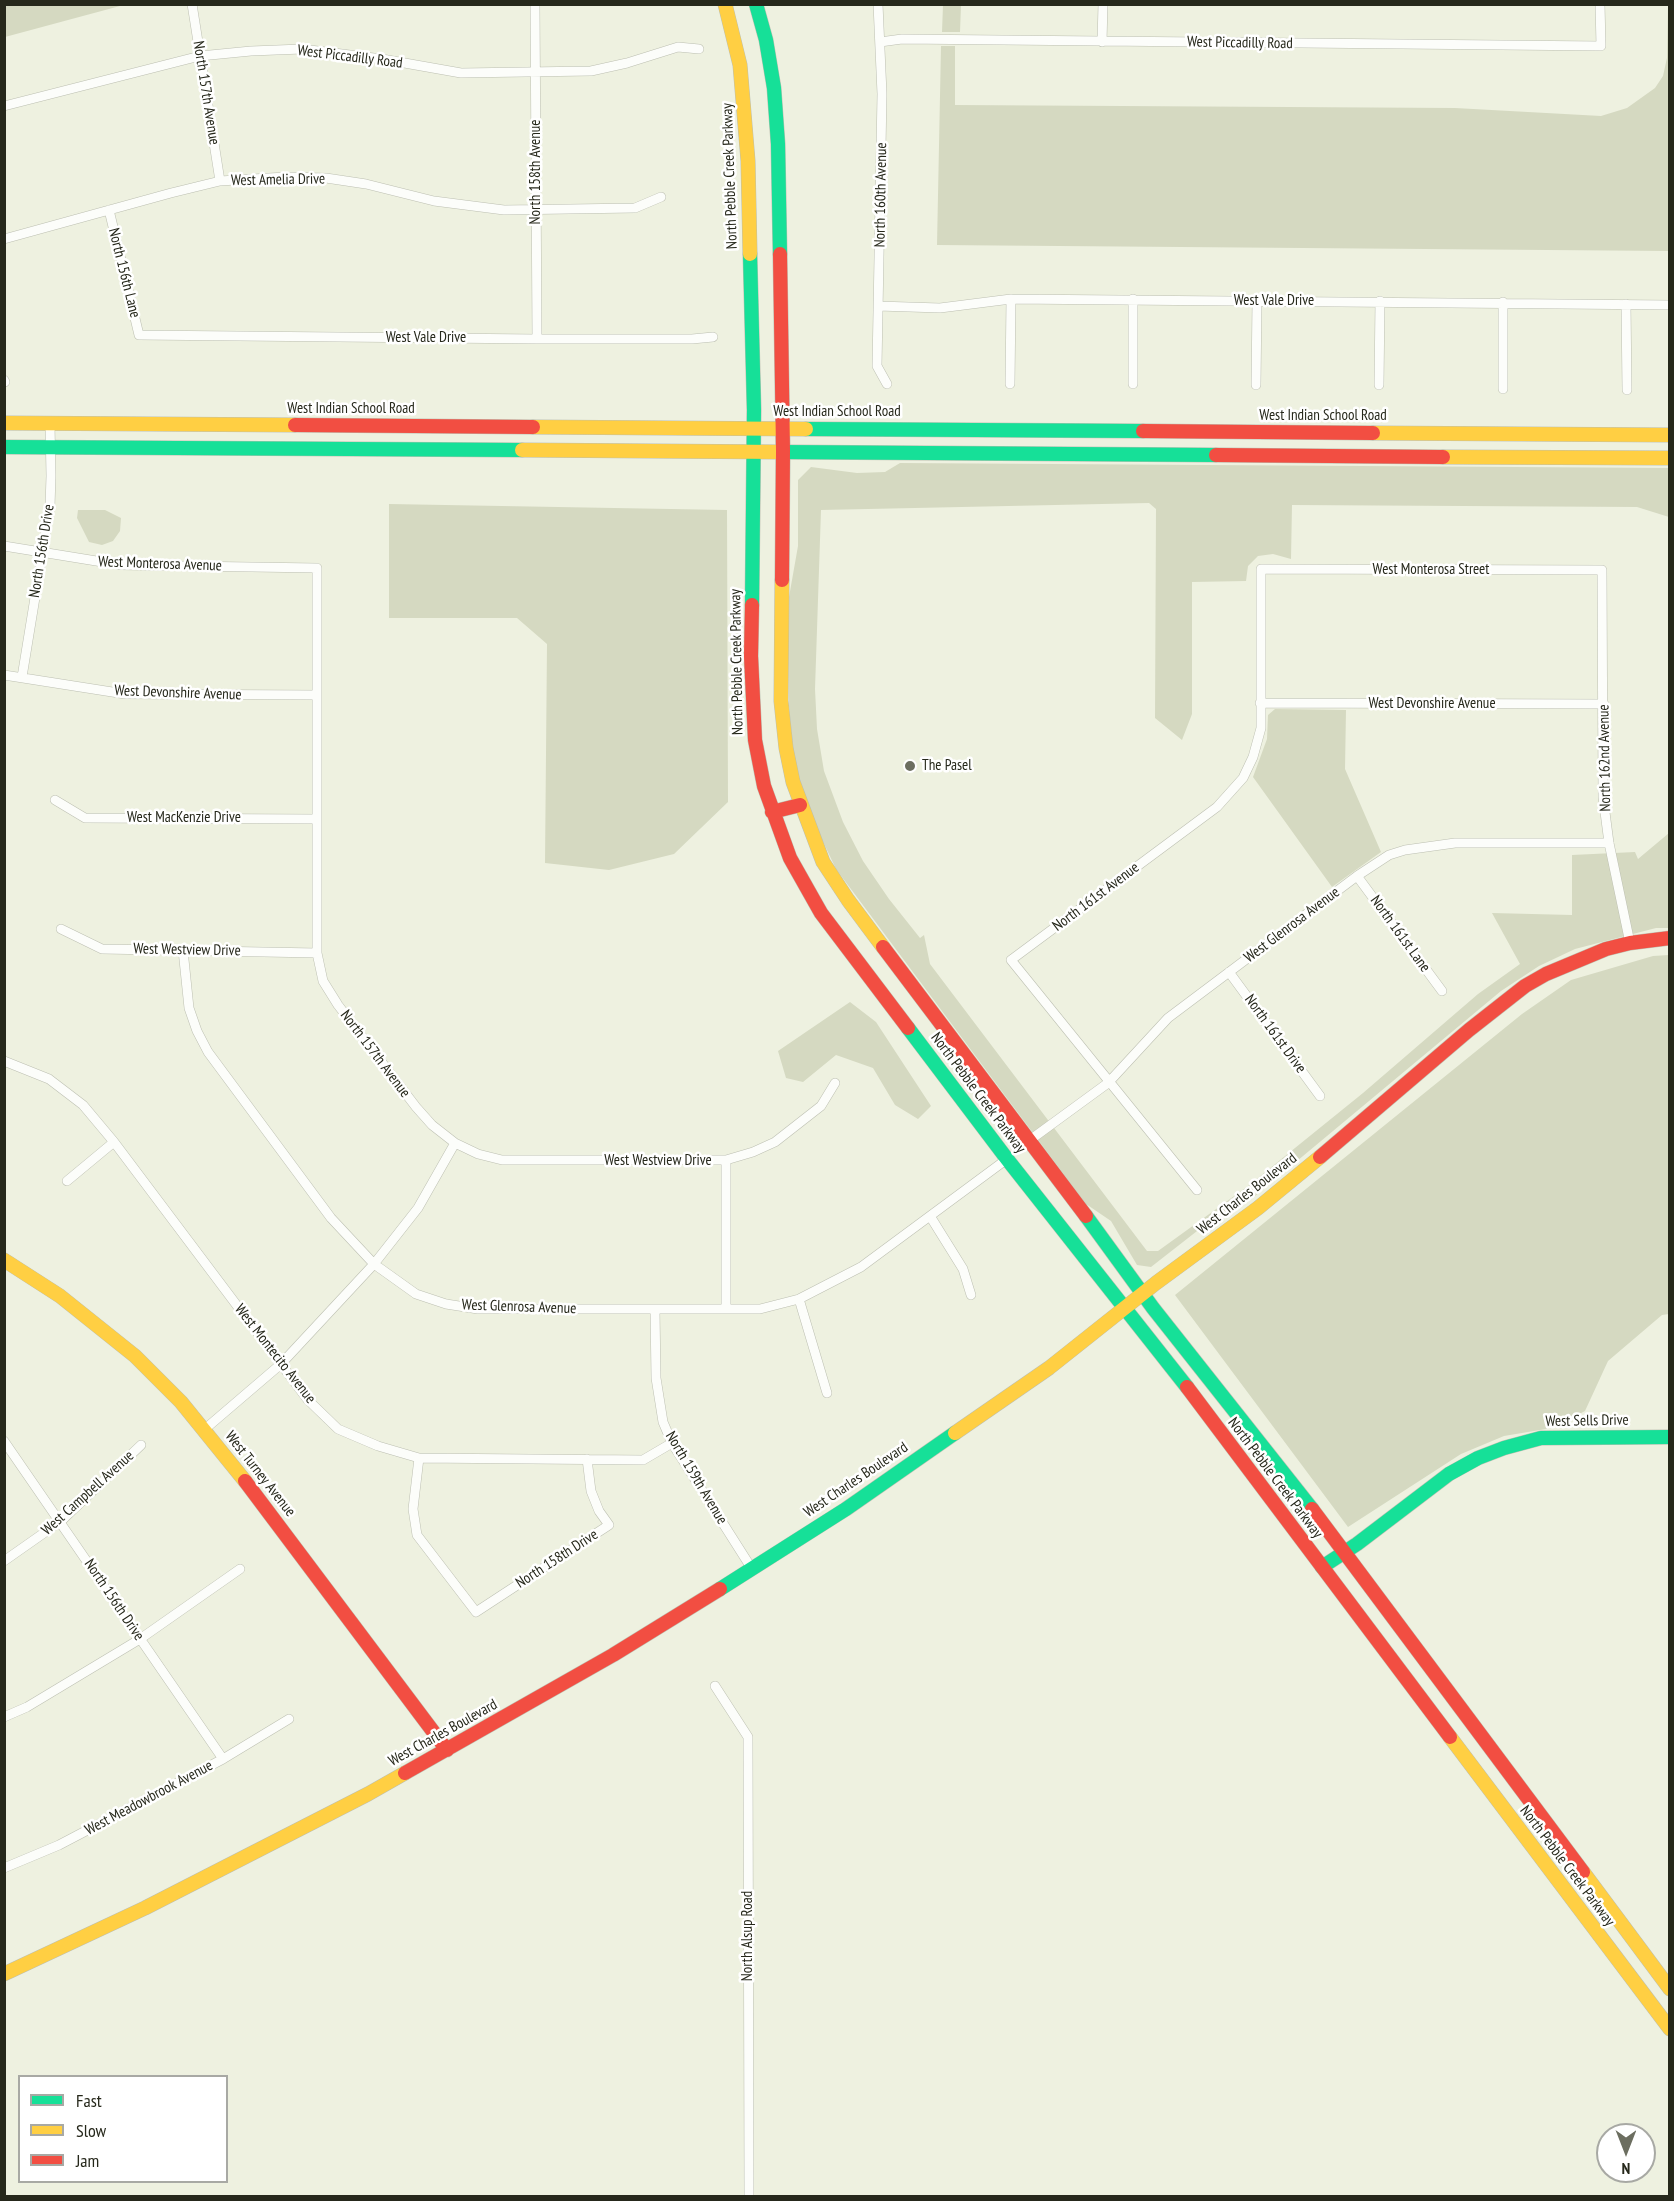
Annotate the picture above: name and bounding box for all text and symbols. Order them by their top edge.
street label: West Piccadilly Road [1187,33,1293,53]
street label: North 157th Avenue [189,40,223,146]
street label: West Piccadilly Road [296,42,404,72]
street label: North Pebble Creek Parkway [718,103,742,249]
street label: North 158th Avenue [527,119,545,225]
street label: North 160th Avenue [871,142,891,248]
street label: West Amelia Drive [231,170,325,190]
street label: North 156th Lane [104,226,144,320]
street label: West Vale Drive [1234,292,1314,310]
street label: West Vale Drive [386,329,466,347]
street label: West Indian School Road [287,400,415,418]
street label: West Indian School Road [773,403,901,421]
street label: West Indian School Road [1259,407,1387,425]
street label: North 156th Drive [26,503,58,599]
street label: West Monterosa Avenue [98,553,222,575]
street label: West Monterosa Street [1373,561,1489,579]
street label: North Pebble Creek Parkway [727,589,747,735]
street label: West Devonshire Avenue [114,682,242,704]
street label: West Devonshire Avenue [1368,695,1496,713]
street label: North 162nd Avenue [1595,704,1615,812]
place label: The Pasel [922,757,972,775]
marker: The Pasel [903,759,917,773]
street label: West MacKenzie Drive [127,809,241,827]
street label: North 161st Avenue [1049,859,1143,935]
street label: West Glenrosa Avenue [1241,883,1343,967]
street label: North 161st Lane [1366,892,1434,976]
street label: West Westview Drive [133,940,241,960]
street label: North 161st Drive [1240,991,1310,1077]
street label: North 157th Avenue [336,1007,414,1101]
street label: North Pebble Creek Parkway [927,1029,1029,1157]
street label: West Charles Boulevard [1194,1149,1300,1239]
street label: West Westview Drive [604,1152,712,1170]
street label: West Glenrosa Avenue [461,1296,577,1318]
street label: West Montecito Avenue [231,1301,319,1407]
street label: West Sells Drive [1545,1411,1629,1431]
street label: North Pebble Creek Parkway [1224,1414,1326,1542]
street label: West Turney Avenue [221,1428,299,1520]
street label: North 159th Avenue [661,1428,731,1528]
street label: West Charles Boulevard [801,1439,911,1521]
street label: West Campbell Avenue [38,1447,138,1539]
street label: North 158th Drive [513,1526,601,1592]
street label: North 156th Drive [80,1556,148,1644]
street label: West Charles Boulevard [385,1696,501,1770]
street label: West Meadowbrook Avenue [82,1757,216,1839]
street label: North Pebble Creek Parkway [1516,1802,1618,1930]
street label: North Alsup Road [739,1891,757,1981]
legend [18,2075,228,2183]
text: Fast [76,2089,102,2112]
text: Slow [76,2119,106,2142]
north arrow [1596,2123,1656,2183]
text: Jam [76,2149,99,2172]
text: N [1622,2159,1630,2179]

